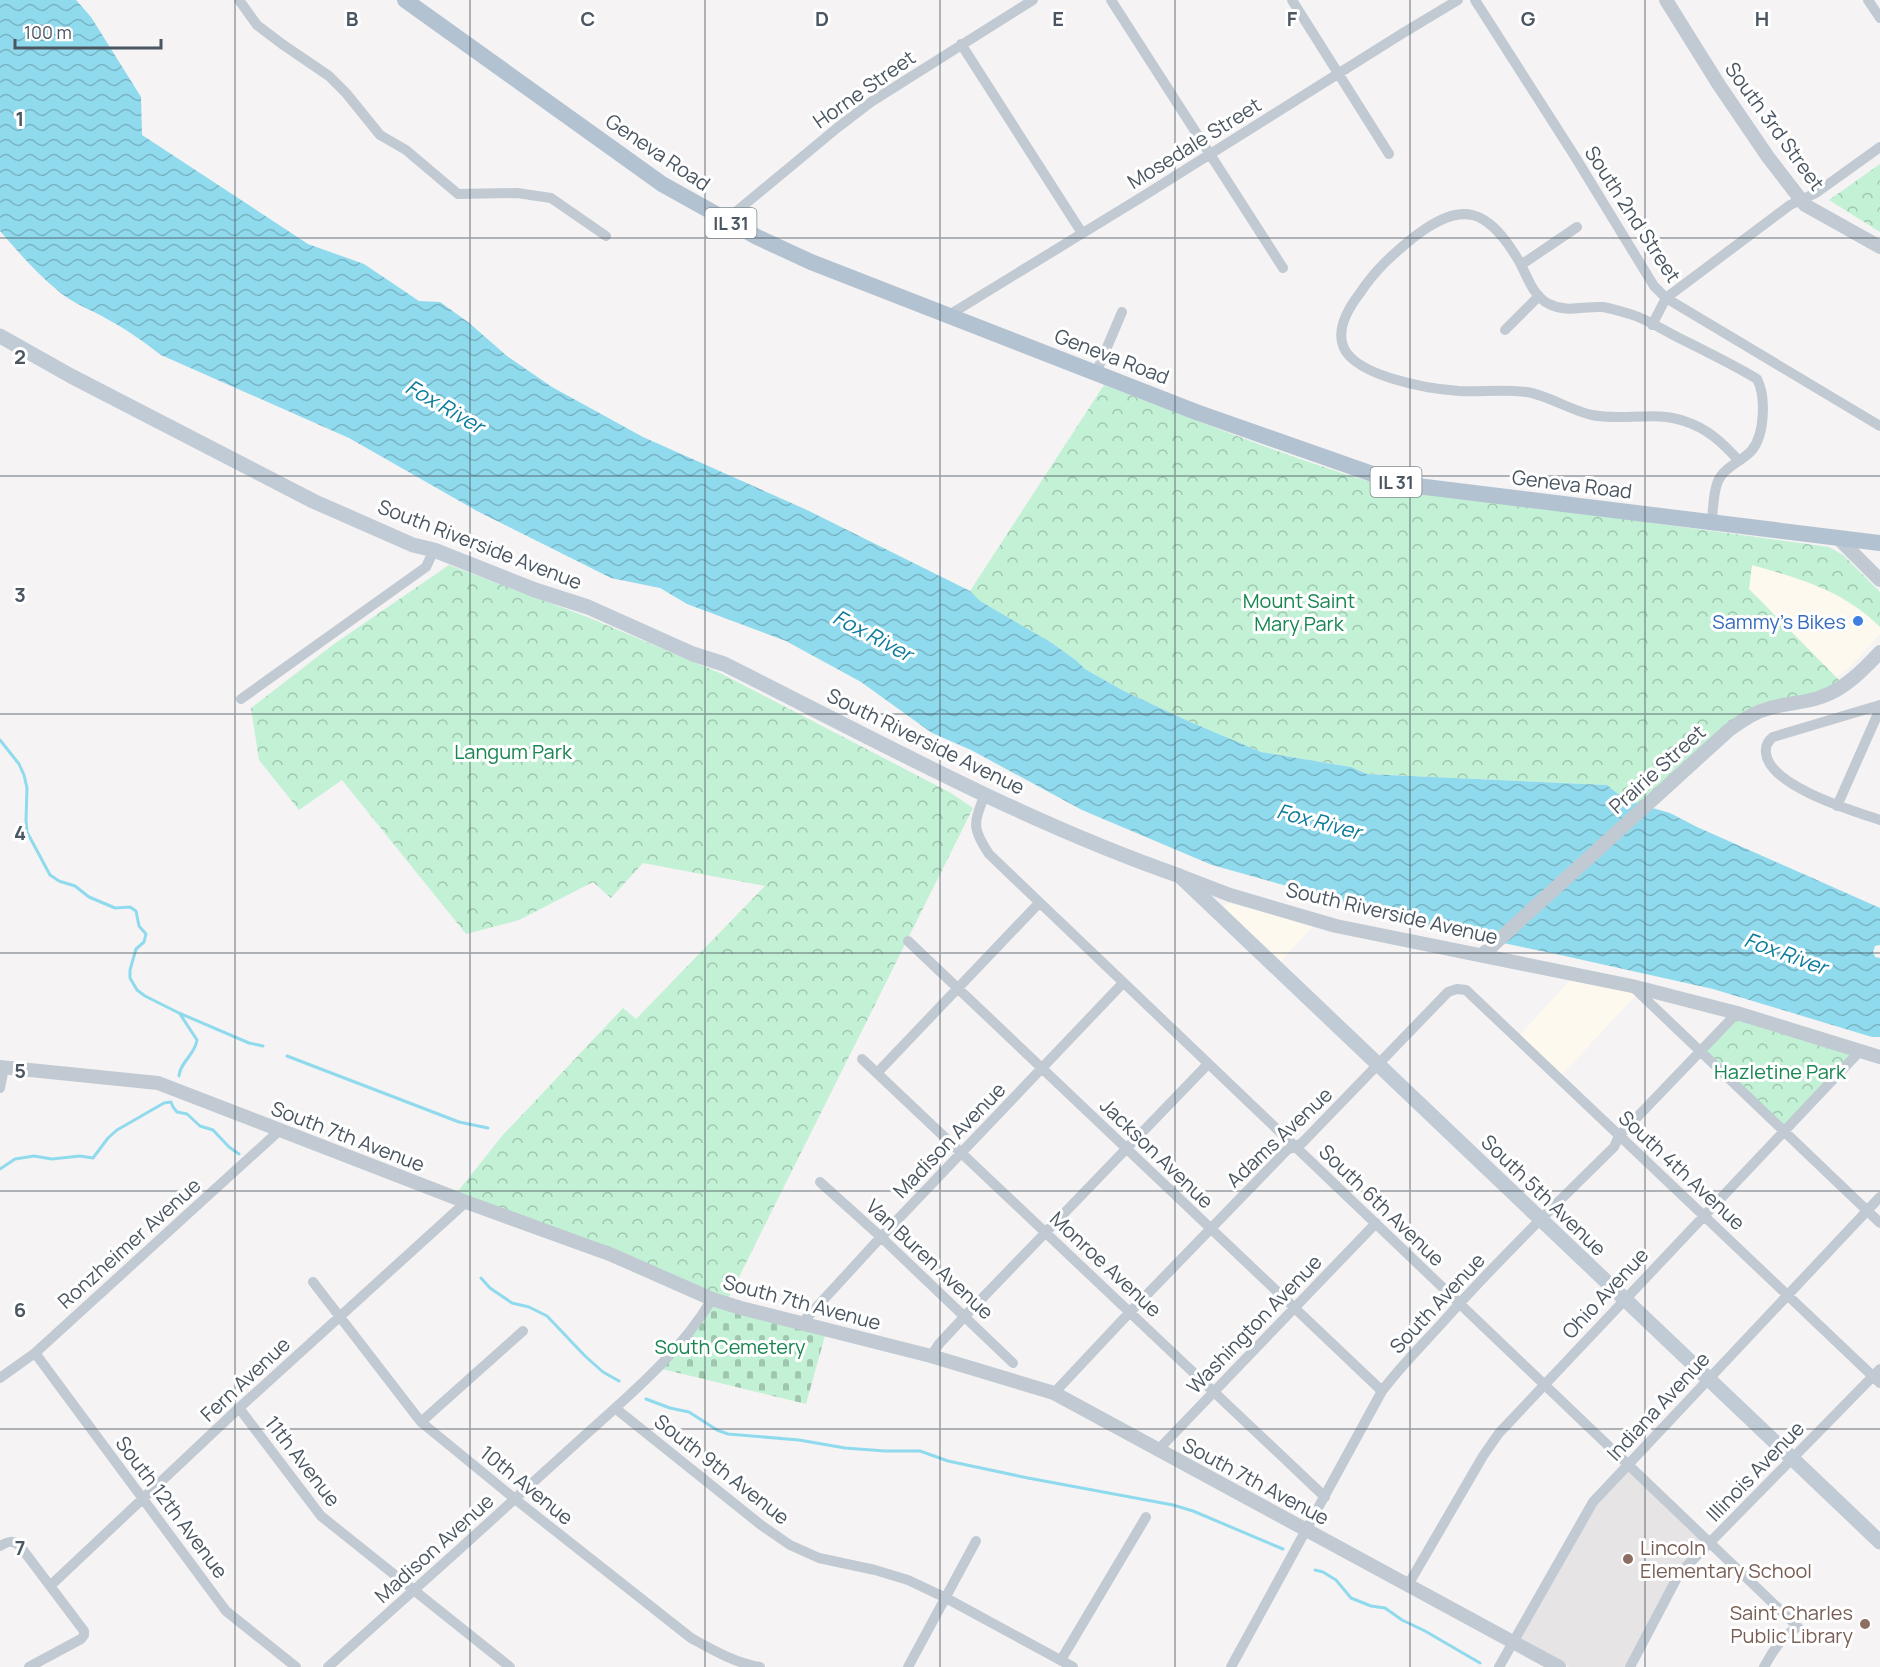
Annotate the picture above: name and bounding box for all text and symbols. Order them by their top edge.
text: B [346,5,359,32]
text: C [581,5,595,32]
text: D [815,5,829,32]
text: E [1052,5,1064,32]
text: F [1287,5,1298,32]
text: G [1521,5,1536,32]
text: H [1755,5,1769,32]
scale bar [15,12,160,50]
text: 100 m [24,20,72,44]
street label: Horne Street [808,44,920,134]
street label: South 3rd Street [1719,56,1831,196]
street label: Mosedale Street [1122,91,1266,195]
text: 1 [16,105,24,132]
street label: Geneva Road [600,107,716,197]
street label: South 2nd Street [1579,141,1687,287]
road number: IL 31 [706,208,756,238]
street label: Geneva Road [1051,322,1173,390]
text: 2 [14,343,26,370]
water label: Fox River [401,372,491,441]
street label: Geneva Road [1510,463,1634,505]
road number: IL 31 [1370,467,1422,497]
street label: South Riverside Avenue [374,493,586,595]
text: 3 [14,581,26,608]
park label: Mount Saint Mary Park [1243,587,1355,637]
water label: Fox River [828,602,920,669]
place label: Sammy's Bikes [1712,608,1846,635]
marker: Sammy's Bikes [1851,614,1865,628]
street label: South Riverside Avenue [823,681,1029,801]
street label: Prairie Street [1603,718,1711,820]
park label: Langum Park [454,738,573,765]
water label: Fox River [1274,796,1366,846]
text: 4 [14,819,26,846]
street label: South Riverside Avenue [1283,875,1501,951]
water label: Fox River [1741,925,1833,982]
text: 5 [14,1057,26,1084]
park label: Hazletine Park [1714,1058,1847,1085]
street label: Madison Avenue [887,1076,1011,1204]
street label: Adams Avenue [1220,1081,1338,1193]
street label: Jackson Avenue [1094,1092,1220,1214]
street label: South 7th Avenue [267,1094,429,1178]
street label: South 4th Avenue [1613,1104,1751,1236]
street label: South 5th Avenue [1476,1128,1612,1262]
street label: South 6th Avenue [1313,1138,1451,1272]
street label: Ronzheimer Avenue [52,1172,206,1314]
street label: Van Buren Avenue [860,1193,1000,1325]
street label: Monroe Avenue [1044,1205,1168,1323]
street label: Ohio Avenue [1556,1242,1654,1344]
street label: South Avenue [1383,1247,1491,1359]
street label: Washington Avenue [1181,1249,1327,1399]
street label: South 7th Avenue [720,1268,884,1336]
text: 6 [14,1296,26,1323]
street label: Fern Avenue [194,1331,296,1427]
park label: South Cemetery [654,1333,806,1360]
street label: Indiana Avenue [1601,1346,1715,1466]
street label: South 9th Avenue [649,1408,795,1530]
street label: 11th Avenue [259,1410,347,1512]
street label: Illinois Avenue [1700,1415,1810,1527]
street label: South 12th Avenue [110,1430,234,1584]
street label: South 7th Avenue [1178,1431,1334,1531]
street label: 10th Avenue [475,1439,579,1531]
street label: Madison Avenue [369,1487,499,1609]
text: 7 [15,1534,25,1561]
place label: Lincoln Elementary School [1640,1534,1812,1584]
marker: Lincoln Elementary School [1621,1552,1635,1566]
place label: Saint Charles Public Library [1730,1599,1853,1649]
marker: Saint Charles Public Library [1858,1617,1872,1631]

